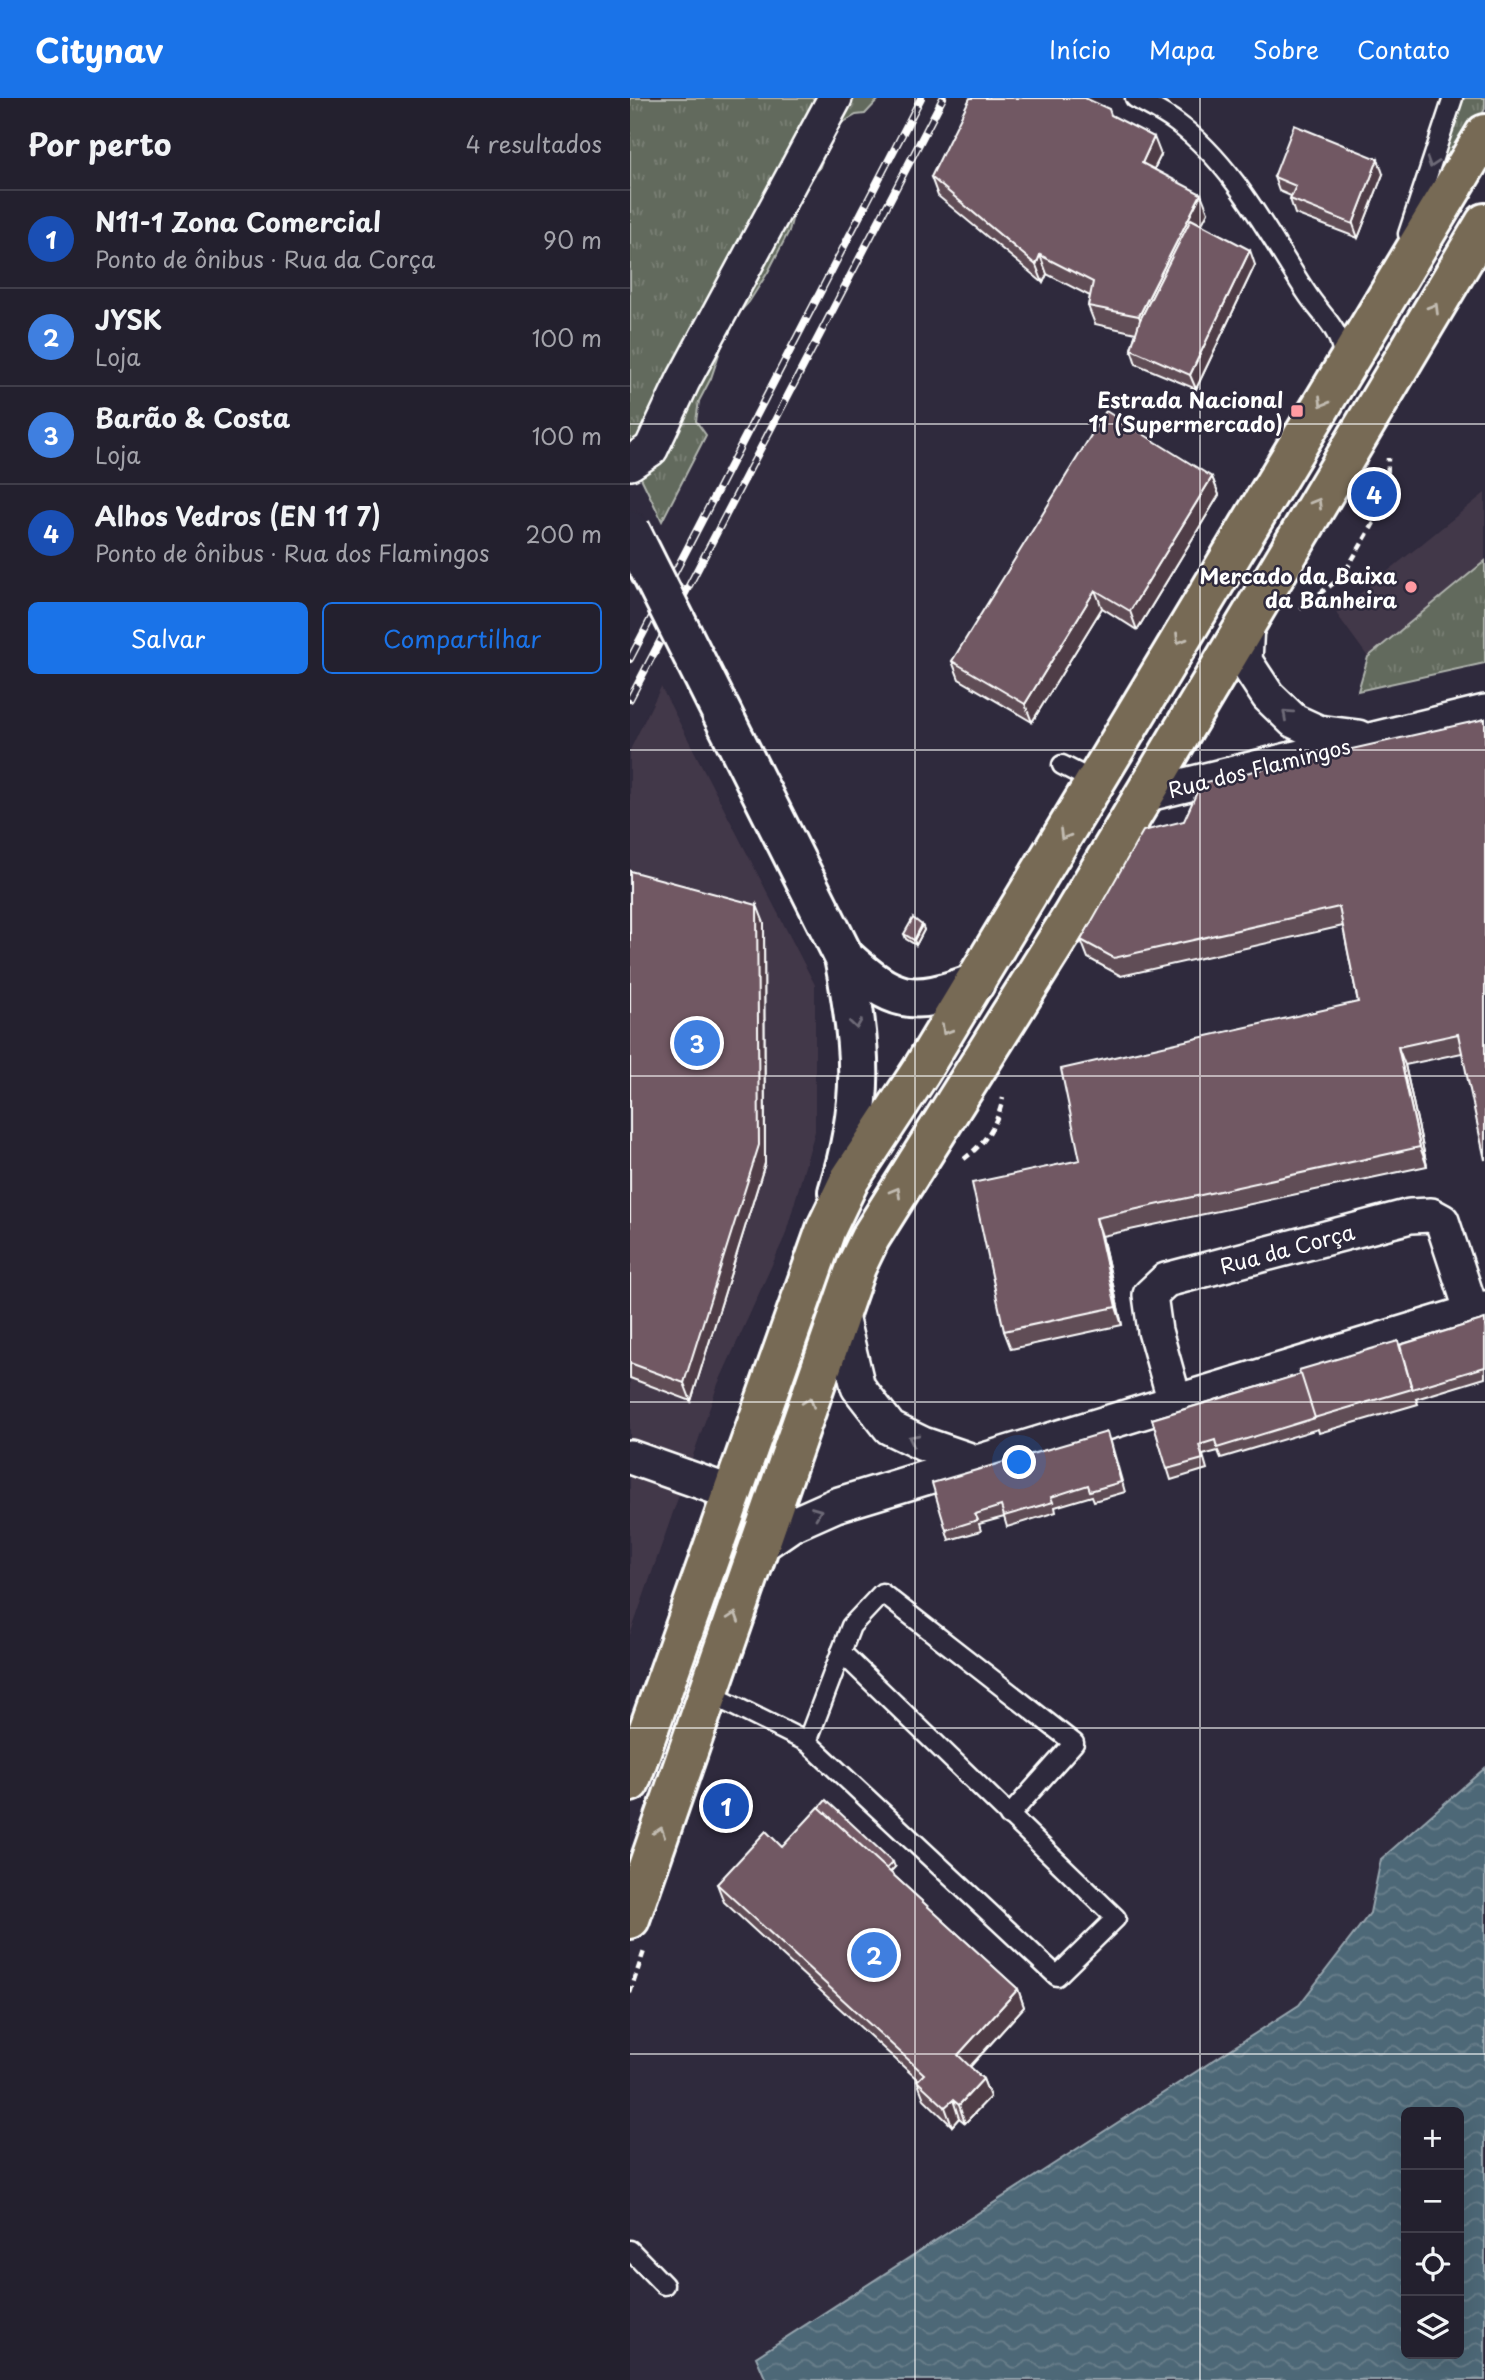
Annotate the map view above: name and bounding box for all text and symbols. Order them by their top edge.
text: Citynav [35,24,163,74]
text: Início [1049,31,1111,67]
text: Mapa [1149,31,1215,67]
text: Sobre [1253,31,1319,67]
text: Contato [1357,31,1450,67]
text: Por perto [28,121,171,166]
text: 4 resultados [466,126,602,161]
one-way arrow [1426,156,1440,168]
text: N11-1 Zona Comercial [95,202,381,241]
text: 1 [46,222,57,257]
text: 90 m [543,222,602,257]
text: Ponto de ônibus · Rua da Corça [95,241,435,276]
text: JYSK [95,300,162,339]
one-way arrow [1426,302,1439,315]
text: 2 [43,320,59,355]
text: 100 m [532,320,602,355]
text: Loja [95,339,141,374]
place label: Estrada Nacional 11 (Supermercado) [1088,383,1283,439]
one-way arrow [1318,395,1331,408]
text: Barão & Costa [95,398,290,437]
marker: Estrada Nacional 11 (Supermercado) [1289,403,1305,419]
text: 3 [43,418,59,453]
text: 100 m [532,418,602,453]
text: Loja [95,437,141,472]
pin: 4 [1351,468,1397,520]
text: Alhos Vedros (EN 11 7) [95,496,381,535]
one-way arrow [1309,498,1322,511]
text: 4 [43,516,59,551]
text: 200 m [525,516,602,551]
text: Ponto de ônibus · Rua dos Flamingos [95,535,490,570]
place label: Mercado da Baixa da Banheira [1199,559,1397,615]
marker: Mercado da Baixa da Banheira [1403,579,1419,595]
button: Salvar [28,602,308,674]
button: Compartilhar [322,602,602,674]
one-way arrow [1176,632,1189,645]
one-way arrow [1282,710,1295,722]
street label: Rua dos Flamingos [1164,729,1354,805]
one-way arrow [1059,827,1072,840]
pin: 3 [674,1017,720,1069]
one-way arrow [848,1018,863,1030]
one-way arrow [942,1022,955,1035]
one-way arrow [888,1187,901,1200]
street label: Rua da Corça [1216,1214,1359,1281]
one-way arrow [801,1397,815,1409]
one-way arrow [907,1433,920,1447]
your location [1002,1445,1036,1479]
one-way arrow [810,1507,822,1521]
one-way arrow [726,1611,740,1623]
pin: 1 [703,1780,749,1832]
one-way arrow [652,1826,666,1838]
pin: 2 [851,1929,897,1981]
map controls [1401,2107,1464,2359]
button: + [1401,2107,1464,2170]
button: − [1401,2170,1464,2233]
button: locate [1401,2233,1464,2296]
button: layers [1401,2296,1464,2359]

